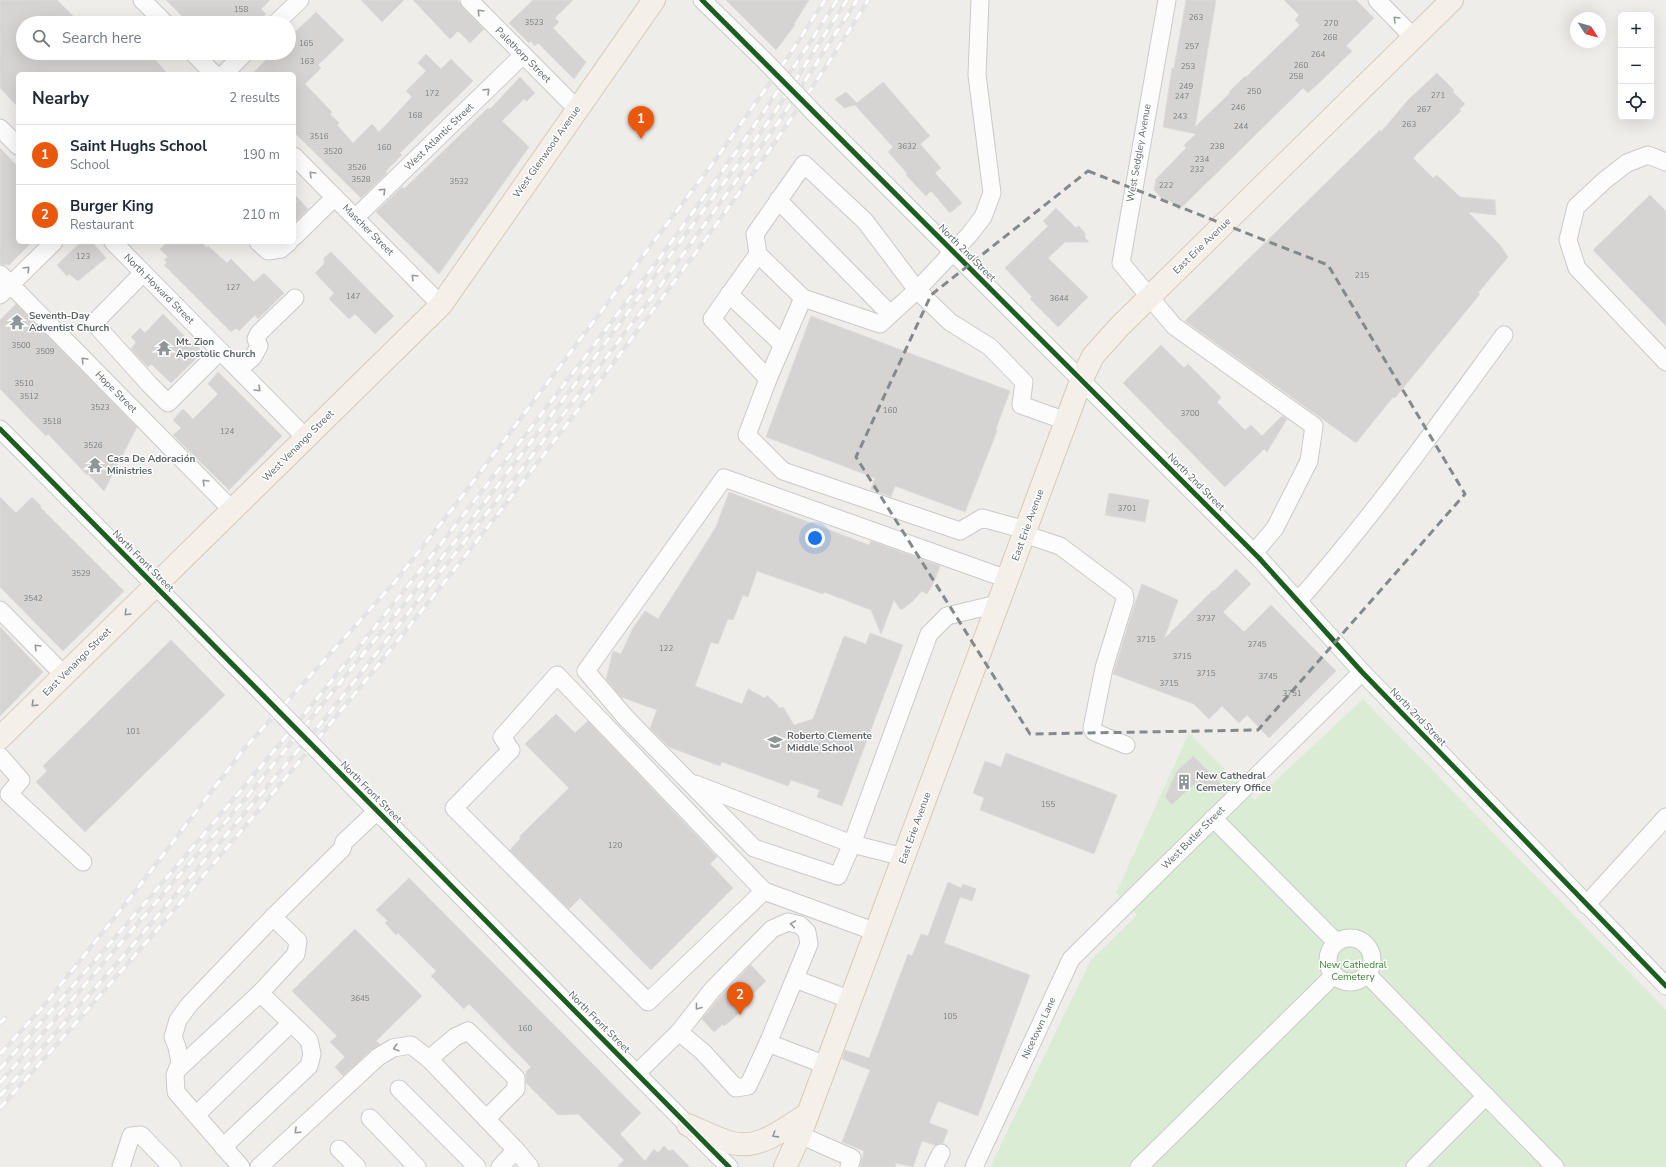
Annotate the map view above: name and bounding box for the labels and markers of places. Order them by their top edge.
pin: 1 [628,106,654,139]
place label: Seventh-Day Adventist Church [29,309,110,335]
temple icon: Seventh-Day Adventist Church [8,313,26,331]
place label: Mt. Zion Apostolic Church [176,335,256,361]
temple icon: Mt. Zion Apostolic Church [155,339,173,357]
place label: Casa De Adoración Ministries [107,452,195,478]
temple icon: Casa De Adoración Ministries [86,456,104,474]
place label: Roberto Clemente Middle School [787,729,873,755]
school or university icon: Roberto Clemente Middle School [766,733,784,751]
place label: New Cathedral Cemetery Office [1196,769,1271,795]
building icon: New Cathedral Cemetery Office [1175,773,1193,791]
pin: 2 [727,982,753,1015]

